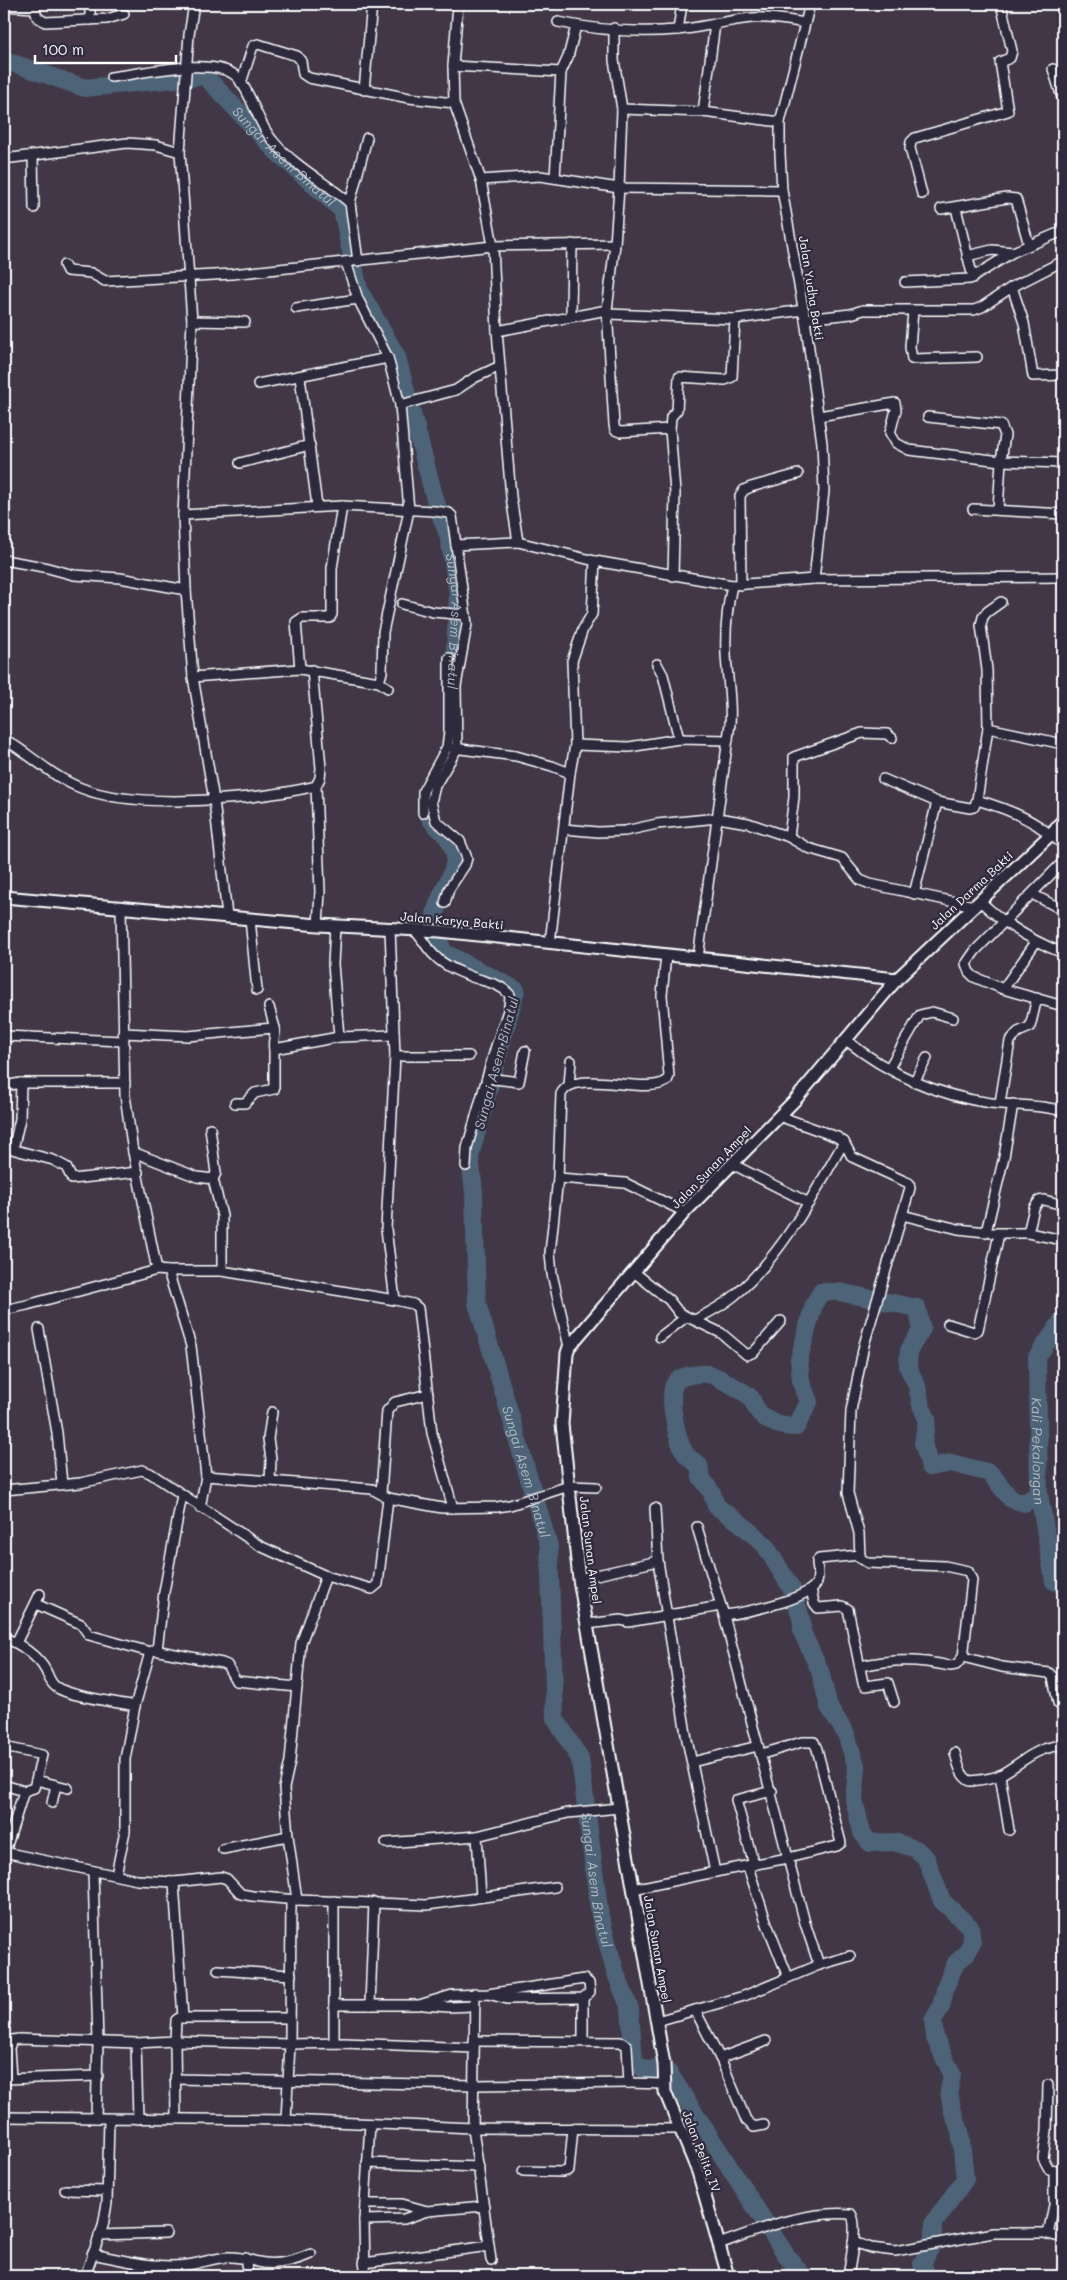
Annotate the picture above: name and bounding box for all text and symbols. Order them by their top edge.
scale bar [35,32,176,64]
text: 100 m [42,39,84,59]
water label: Sungai Asem Binatul [229,102,341,210]
street label: Jalan Yudha Bakti [796,235,828,341]
water label: Sungai Asem Binatul [442,552,468,690]
street label: Jalan Darma Bakti [926,847,1016,933]
street label: Jalan Karya Bakti [400,908,504,932]
water label: Sungai Asem Binatul [469,994,523,1131]
street label: Jalan Sunan Ampel [667,1122,755,1212]
water label: Kali Pekalongan [1028,1397,1050,1506]
water label: Sungai Asem Binatul [498,1403,556,1540]
street label: Jalan Sunan Ampel [576,1495,606,1605]
water label: Sungai Asem Binatul [577,1811,618,1950]
street label: Jalan Sunan Ampel [641,1894,675,2004]
street label: Jalan Pelita IV [679,2108,725,2194]

